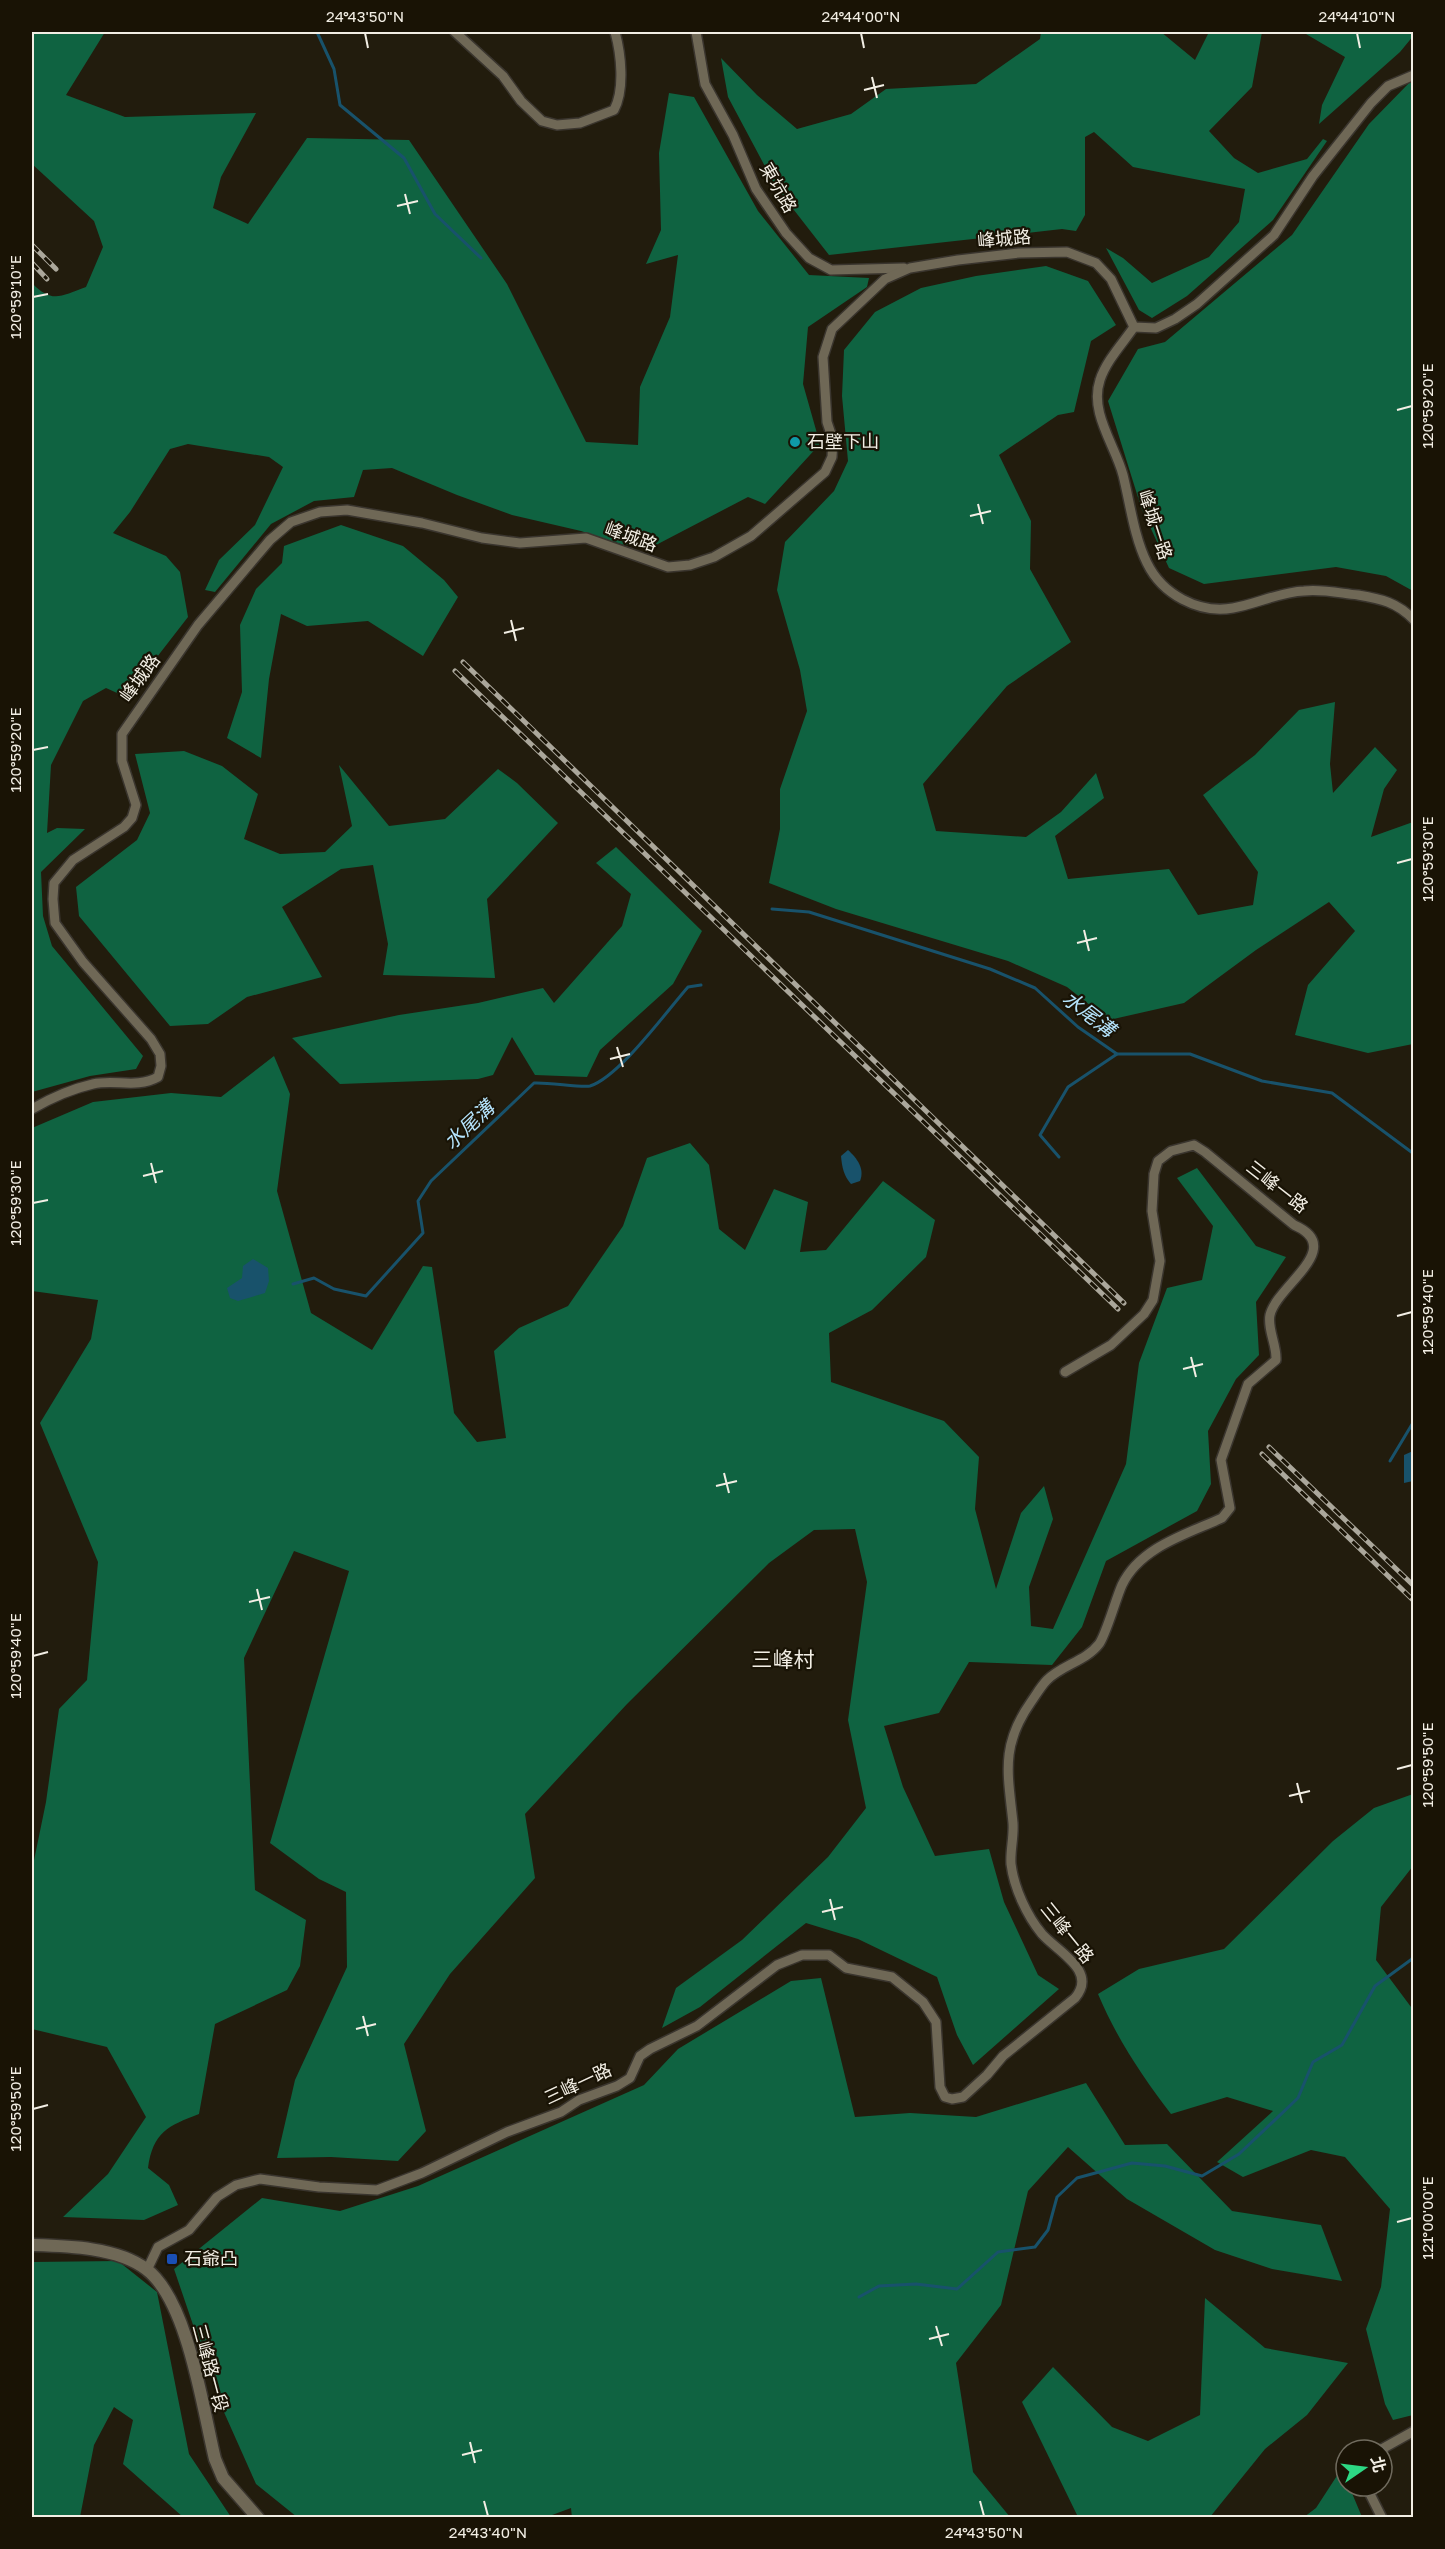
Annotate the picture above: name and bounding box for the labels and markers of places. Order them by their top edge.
place label: 石壁下山 [807,430,879,452]
marker: 石壁下山 [788,435,802,449]
place label: 石爺凸 [184,2247,238,2269]
marker: 石爺凸 [165,2252,179,2266]

